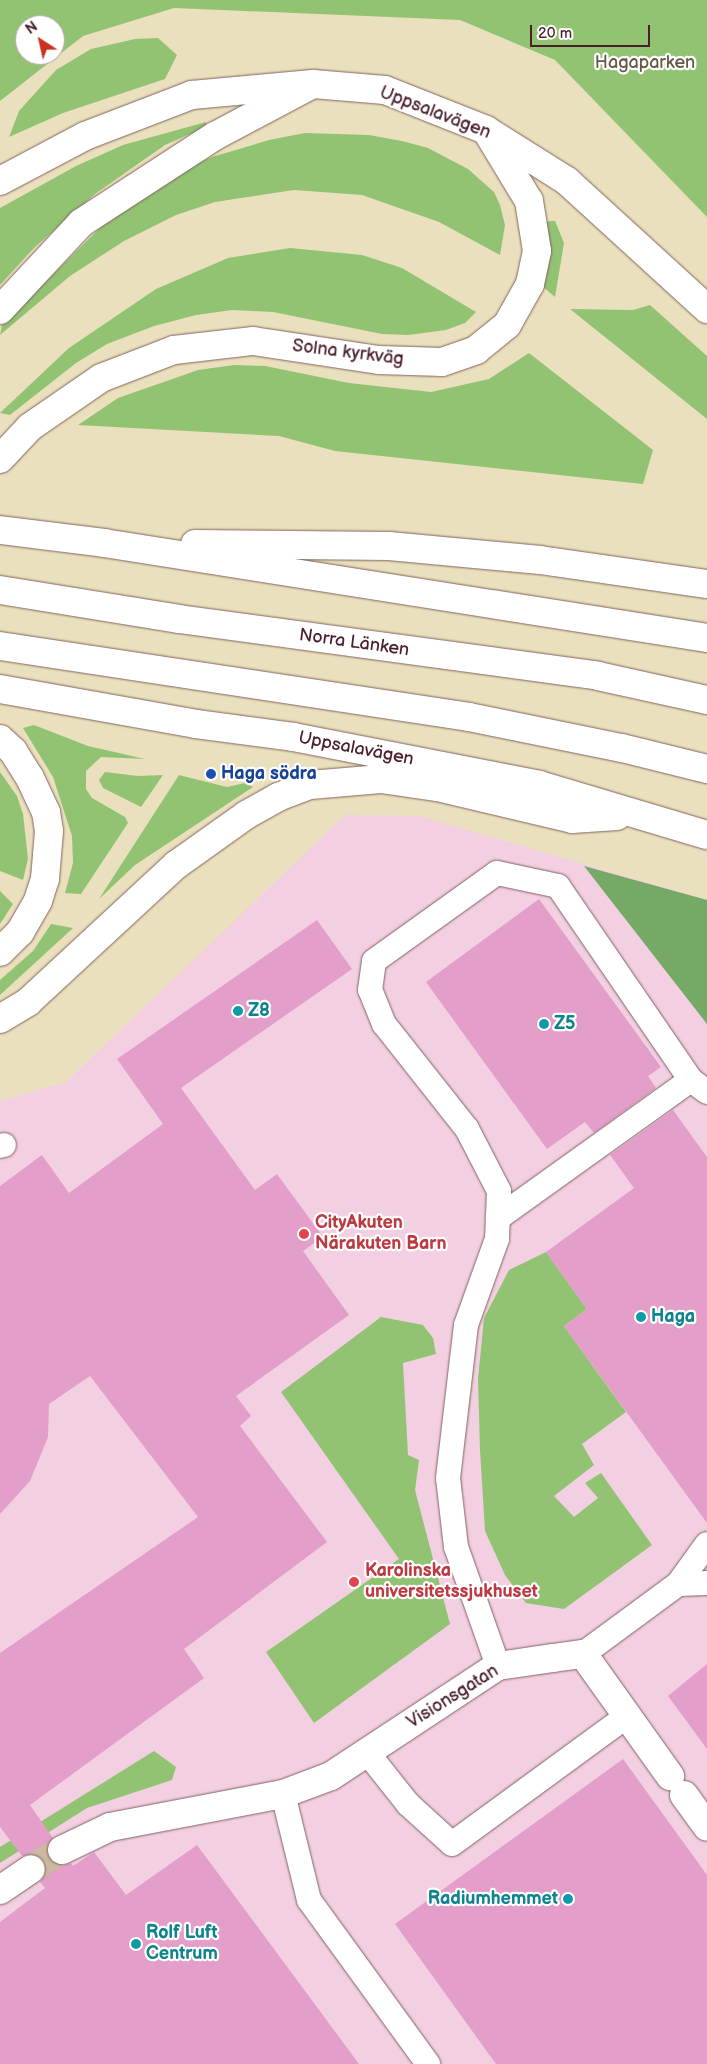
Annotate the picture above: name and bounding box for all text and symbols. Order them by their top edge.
north arrow [15,15,65,65]
scale bar [532,15,652,47]
text: N [22,18,41,38]
text: 20 m [538,24,572,43]
park label: Hagaparken [595,52,695,74]
street label: Uppsalavägen [376,82,494,144]
street label: Solna kyrkväg [291,335,405,371]
street label: Norra Länken [298,625,410,661]
street label: Uppsalavägen [296,727,416,771]
place label: Haga södra [221,763,317,785]
marker: Haga södra [205,768,217,780]
place label: Z8 [248,1000,270,1022]
marker: Z8 [232,1005,244,1017]
place label: Z5 [554,1013,575,1035]
marker: Z5 [538,1018,550,1030]
place label: CityAkuten Närakuten Barn [315,1213,446,1256]
marker: CityAkuten Närakuten Barn [297,1227,311,1241]
place label: Haga [651,1306,695,1328]
marker: Haga [635,1311,647,1323]
place label: Karolinska universitetssjukhuset [365,1561,538,1604]
marker: Karolinska universitetssjukhuset [347,1575,361,1589]
street label: Visionsgatan [403,1660,503,1734]
place label: Radiumhemmet [428,1888,558,1910]
marker: Radiumhemmet [562,1893,574,1905]
place label: Rolf Luft Centrum [146,1923,218,1966]
marker: Rolf Luft Centrum [130,1938,142,1950]

